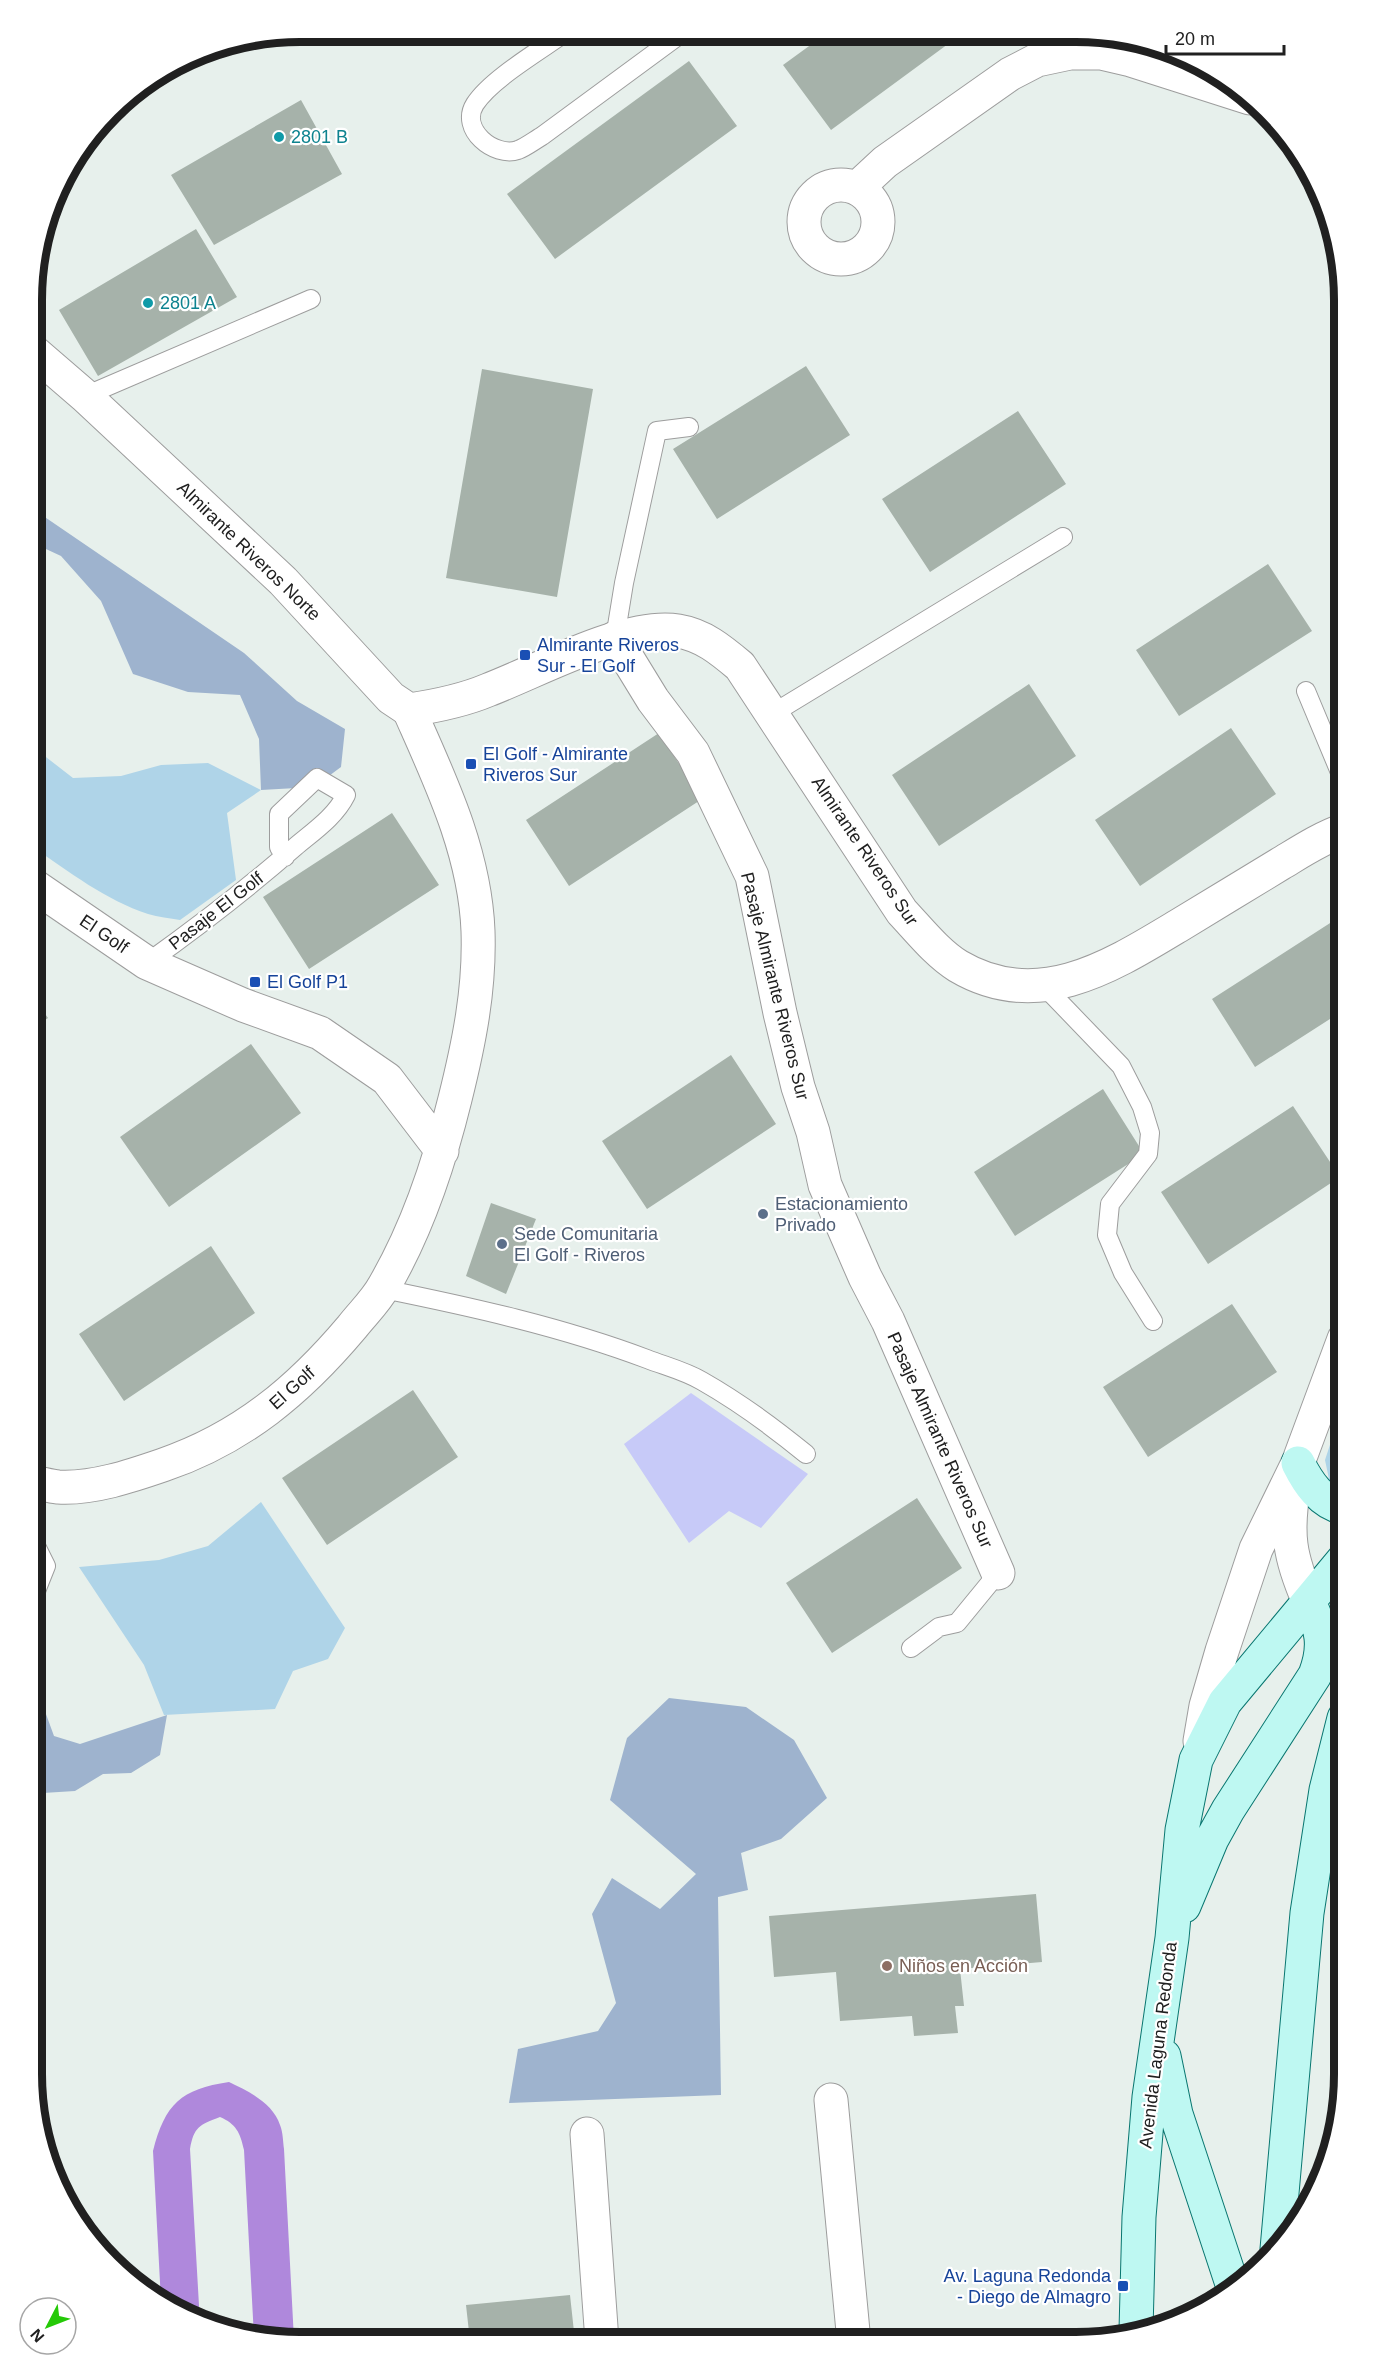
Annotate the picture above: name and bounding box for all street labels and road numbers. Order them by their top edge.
street label: Almirante Riveros Norte [173,477,325,625]
street label: Almirante Riveros Sur [808,773,922,929]
street label: Pasaje El Golf [165,867,268,954]
street label: Pasaje Almirante Riveros Sur [737,870,813,1102]
street label: El Golf [76,911,133,958]
street label: Pasaje Almirante Riveros Sur [883,1329,997,1551]
street label: El Golf [265,1362,320,1414]
street label: Avenida Laguna Redonda [1135,1940,1181,2149]

